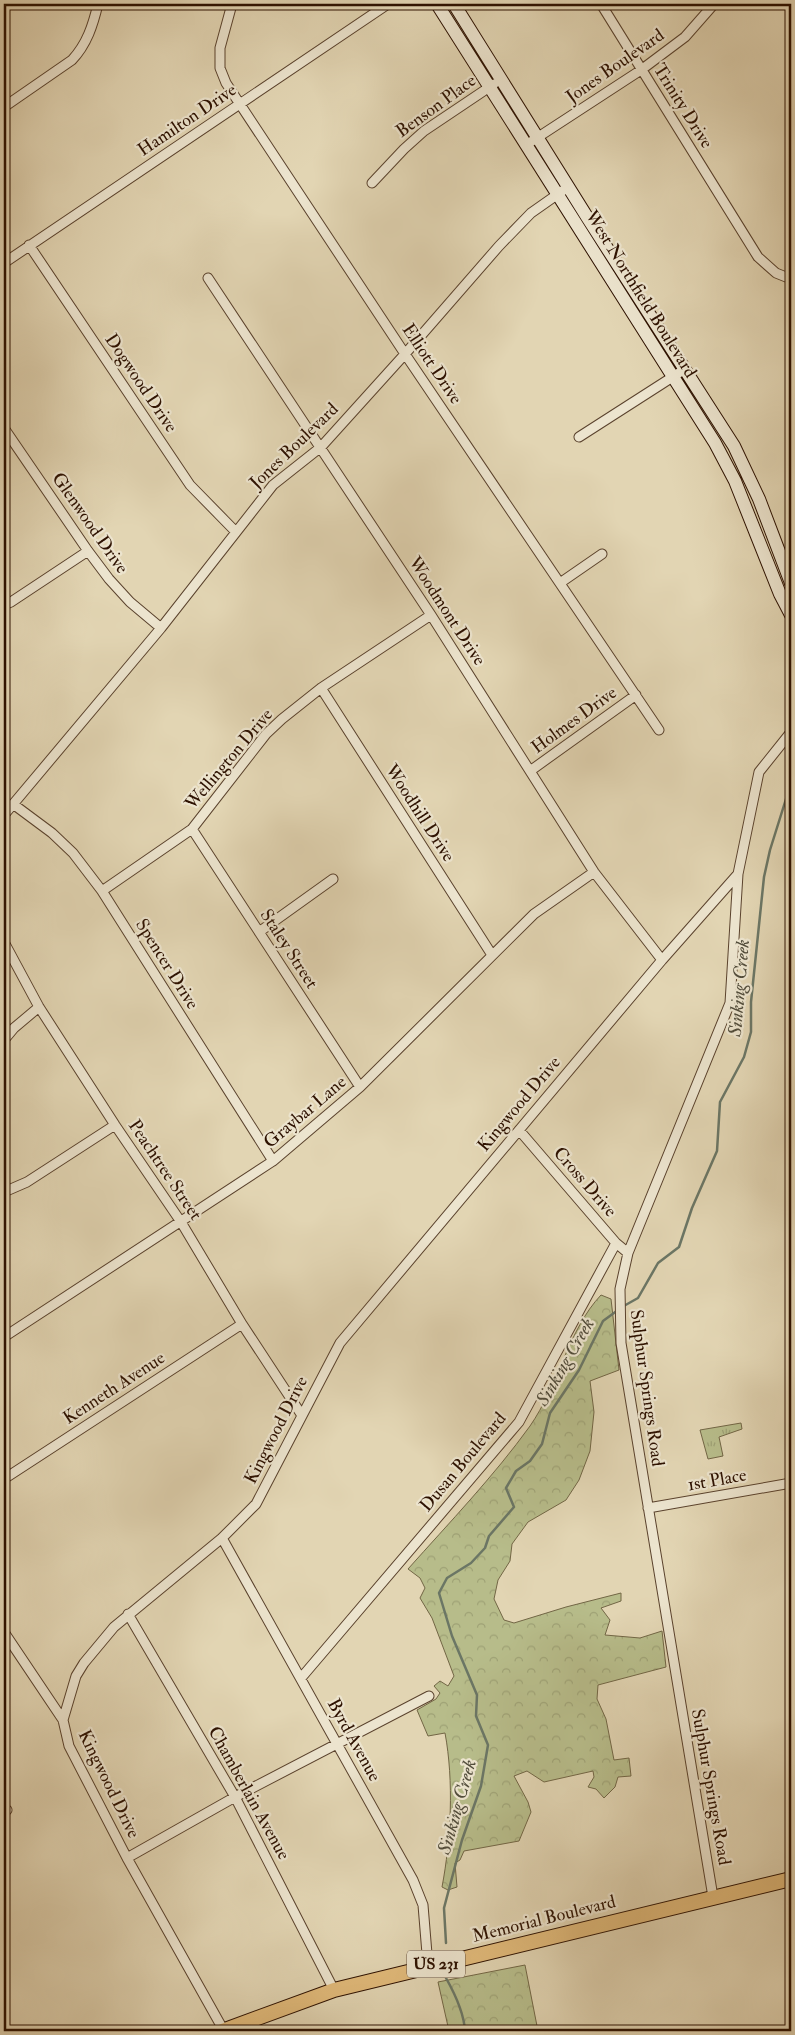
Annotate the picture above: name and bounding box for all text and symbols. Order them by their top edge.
street label: Jones Boulevard [561,24,669,109]
street label: Trinity Drive [648,59,718,153]
street label: Benson Place [391,69,481,143]
street label: Hamilton Drive [133,78,241,161]
street label: West Northfield Boulevard [579,205,702,382]
street label: Elliott Drive [397,319,468,409]
street label: Dogwood Drive [99,329,183,437]
street label: Jones Boulevard [244,398,343,495]
street label: Glenwood Drive [47,468,134,578]
street label: Woodmont Drive [403,551,491,670]
street label: Holmes Drive [527,681,622,759]
street label: Wellington Drive [179,703,278,815]
street label: Woodhill Drive [379,759,460,866]
street label: Staley Street [255,905,323,993]
street label: Spencer Drive [130,915,204,1014]
water label: Sinking Creek [723,938,755,1039]
street label: Kingwood Drive [472,1051,566,1156]
street label: Graybar Lane [259,1070,351,1153]
street label: Peachtree Street [123,1115,207,1225]
street label: Cross Drive [548,1142,622,1222]
street label: Sulphur Springs Road [625,1308,669,1468]
water label: Sinking Creek [530,1314,600,1411]
street label: Kenneth Avenue [59,1346,170,1430]
street label: Kingwood Drive [239,1372,313,1488]
street label: Dusan Boulevard [415,1407,511,1517]
street label: 1st Place [686,1463,749,1496]
street label: Byrd Avenue [322,1695,386,1786]
street label: Sulphur Springs Road [686,1707,736,1867]
street label: Chamberlain Avenue [203,1722,295,1864]
street label: Kingwood Drive [73,1726,145,1842]
water label: Sinking Creek [432,1757,482,1858]
street label: Memorial Boulevard [470,1890,618,1948]
road number: US 231 [407,1950,465,1978]

